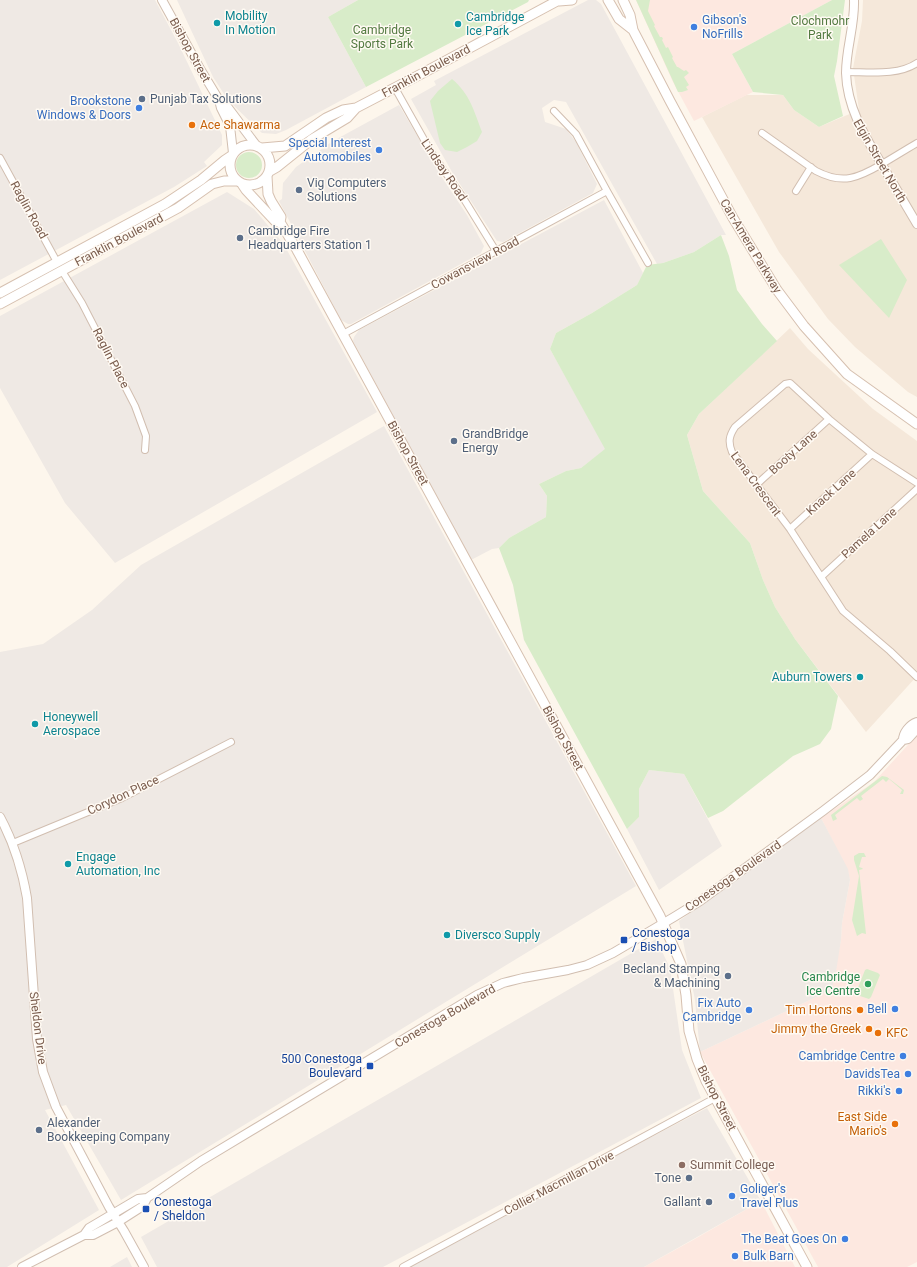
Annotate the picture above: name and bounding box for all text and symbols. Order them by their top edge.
place label: Mobility In Motion [225,9,276,37]
place label: Cambridge Ice Park [466,10,524,38]
place label: Gibson's NoFrills [702,13,747,41]
park label: Clochmohr Park [791,14,849,42]
street label: Bishop Street [167,15,213,85]
marker: Mobility In Motion [212,18,222,28]
marker: Cambridge Ice Park [453,19,463,29]
marker: Gibson's NoFrills [689,22,699,32]
park label: Cambridge Sports Park [351,23,414,51]
street label: Franklin Boulevard [379,42,473,100]
place label: Punjab Tax Solutions [150,92,262,106]
place label: Brookstone Windows & Doors [37,94,131,122]
marker: Punjab Tax Solutions [137,94,147,104]
marker: Brookstone Windows & Doors [134,103,144,113]
street label: Elgin Street North [850,117,910,205]
place label: Ace Shawarma [200,118,280,132]
marker: Ace Shawarma [187,120,197,130]
place label: Special Interest Automobiles [289,136,371,164]
street label: Lindsay Road [418,136,470,204]
marker: Special Interest Automobiles [374,145,384,155]
place label: Vig Computers Solutions [307,176,386,204]
street label: Raglin Road [7,179,51,241]
marker: Vig Computers Solutions [294,185,304,195]
street label: Can-Amera Parkway [717,196,785,296]
street label: Franklin Boulevard [72,211,166,269]
place label: Cambridge Fire Headquarters Station 1 [248,224,372,252]
marker: Cambridge Fire Headquarters Station 1 [235,233,245,243]
street label: Cowansview Road [429,234,521,292]
street label: Raglin Place [90,326,132,390]
street label: Bishop Street [385,418,431,488]
place label: GrandBridge Energy [462,427,528,455]
street label: Booty Lane [766,427,820,477]
marker: GrandBridge Energy [449,436,459,446]
street label: Lena Crescent [728,449,784,519]
street label: Knack Lane [803,466,859,518]
street label: Pamela Lane [839,505,899,561]
place label: Auburn Towers [772,670,852,684]
marker: Auburn Towers [855,672,865,682]
street label: Bishop Street [540,703,586,773]
place label: Honeywell Aerospace [43,710,100,738]
marker: Honeywell Aerospace [30,719,40,729]
street label: Corydon Place [85,772,161,818]
street label: Conestoga Boulevard [682,838,784,914]
place label: Engage Automation, Inc [76,850,160,878]
marker: Engage Automation, Inc [63,859,73,869]
place label: Conestoga / Bishop [632,926,690,954]
place label: Diversco Supply [455,928,540,942]
marker: Diversco Supply [442,930,452,940]
marker: Conestoga / Bishop [619,935,629,945]
place label: Becland Stamping & Machining [623,962,720,990]
place label: Cambridge Ice Centre [802,970,860,998]
marker: Becland Stamping & Machining [723,971,733,981]
marker: Cambridge Ice Centre [863,979,873,989]
street label: Conestoga Boulevard [392,981,498,1051]
street label: Sheldon Drive [27,991,49,1065]
place label: Fix Auto Cambridge [683,996,741,1024]
place label: Bell [867,1002,887,1016]
place label: Tim Hortons [785,1003,852,1017]
marker: Bell [890,1004,900,1014]
marker: Fix Auto Cambridge [744,1005,754,1015]
marker: Tim Hortons [855,1005,865,1015]
place label: Jimmy the Greek [771,1022,862,1036]
marker: Jimmy the Greek [864,1024,874,1034]
place label: KFC [886,1026,908,1040]
marker: KFC [873,1028,883,1038]
place label: Cambridge Centre [799,1049,895,1063]
marker: Cambridge Centre [898,1051,908,1061]
place label: 500 Conestoga Boulevard [281,1052,362,1080]
marker: 500 Conestoga Boulevard [365,1061,375,1071]
street label: Bishop Street [695,1063,739,1133]
place label: DavidsTea [845,1067,900,1081]
marker: DavidsTea [903,1069,913,1079]
place label: Rikki's [858,1084,891,1098]
marker: Rikki's [894,1086,904,1096]
place label: East Side Mario's [837,1110,887,1138]
place label: Alexander Bookkeeping Company [47,1116,170,1144]
marker: East Side Mario's [890,1119,900,1129]
marker: Alexander Bookkeeping Company [34,1125,44,1135]
street label: Collier Macmillan Drive [502,1148,616,1218]
place label: Summit College [690,1158,775,1172]
marker: Summit College [677,1160,687,1170]
place label: Tone [655,1171,681,1185]
marker: Tone [684,1173,694,1183]
place label: Goliger's Travel Plus [740,1182,798,1210]
marker: Goliger's Travel Plus [727,1191,737,1201]
place label: Conestoga / Sheldon [154,1195,212,1223]
place label: Gallant [663,1195,701,1209]
marker: Gallant [704,1197,714,1207]
marker: Conestoga / Sheldon [141,1204,151,1214]
place label: The Beat Goes On [741,1232,837,1246]
marker: The Beat Goes On [840,1234,850,1244]
place label: Bulk Barn [743,1249,794,1263]
marker: Bulk Barn [730,1251,740,1261]

